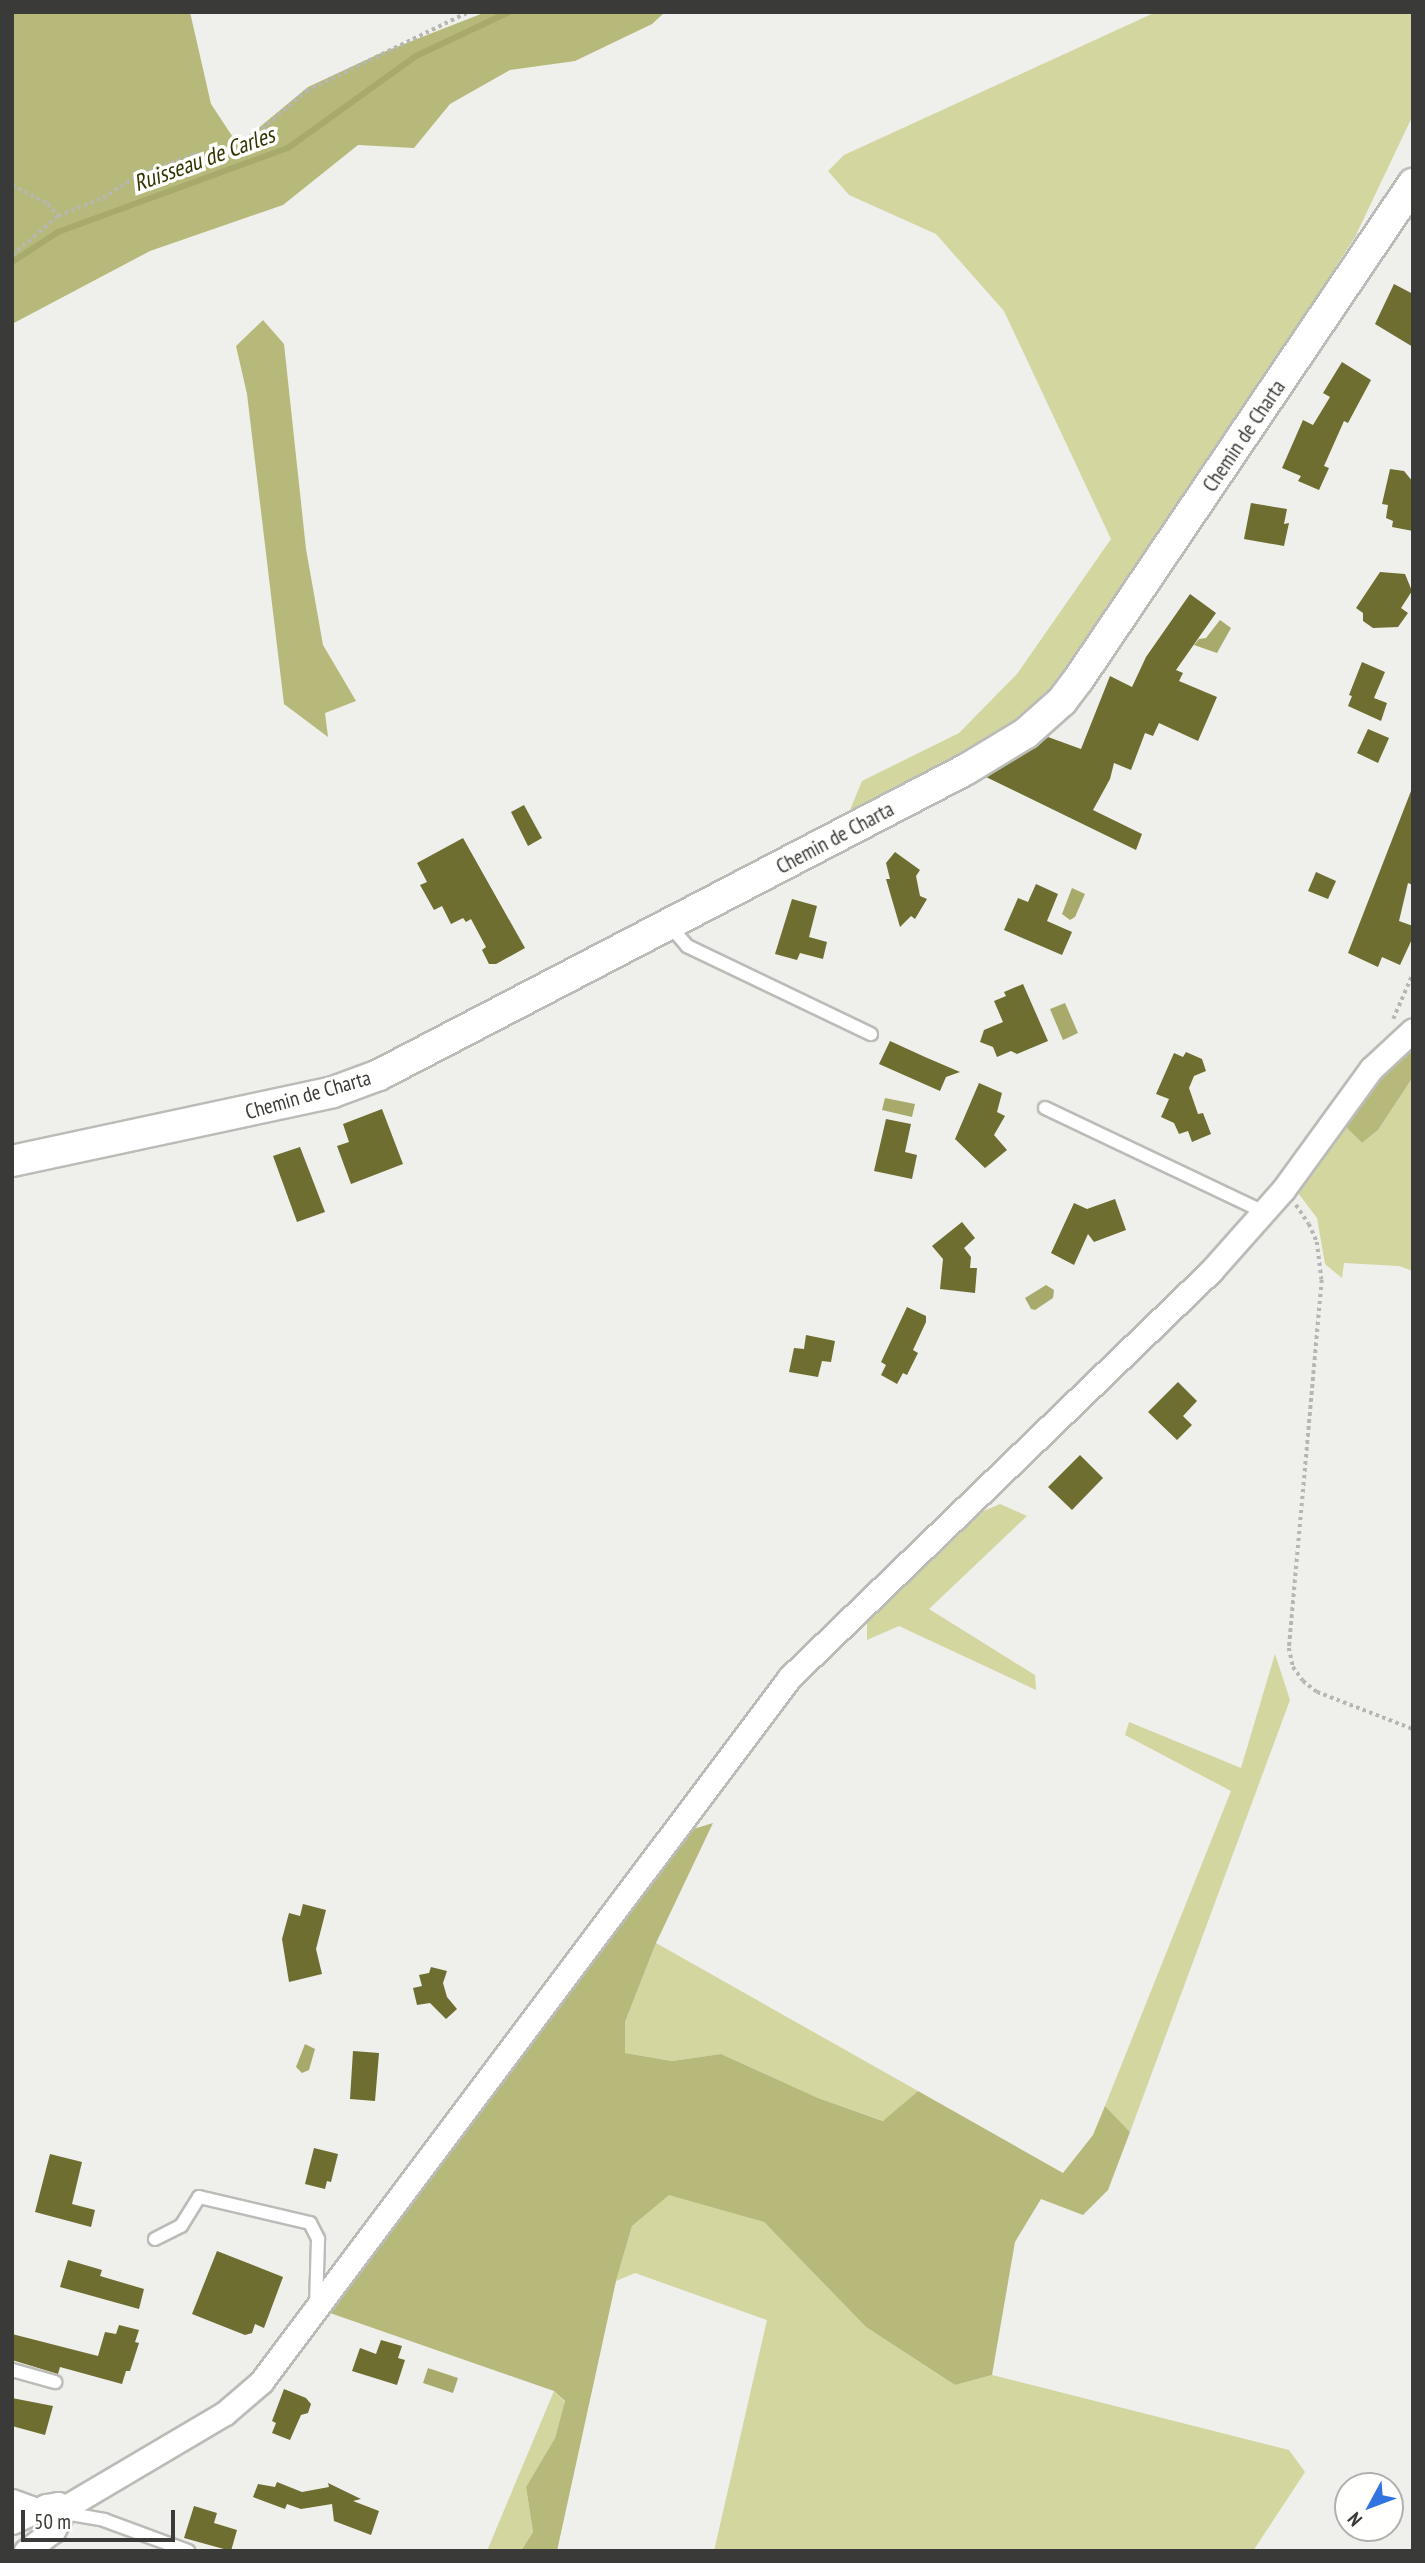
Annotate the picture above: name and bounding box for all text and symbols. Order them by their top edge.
water label: Ruisseau de Carles [130,121,278,197]
street label: Chemin de Charta [1197,375,1291,497]
street label: Chemin de Charta [772,797,898,879]
street label: Chemin de Charta [242,1065,374,1125]
north arrow [1334,2472,1404,2542]
scale bar [24,2496,178,2540]
text: 50 m [34,2508,71,2535]
text: N [1342,2508,1367,2531]

